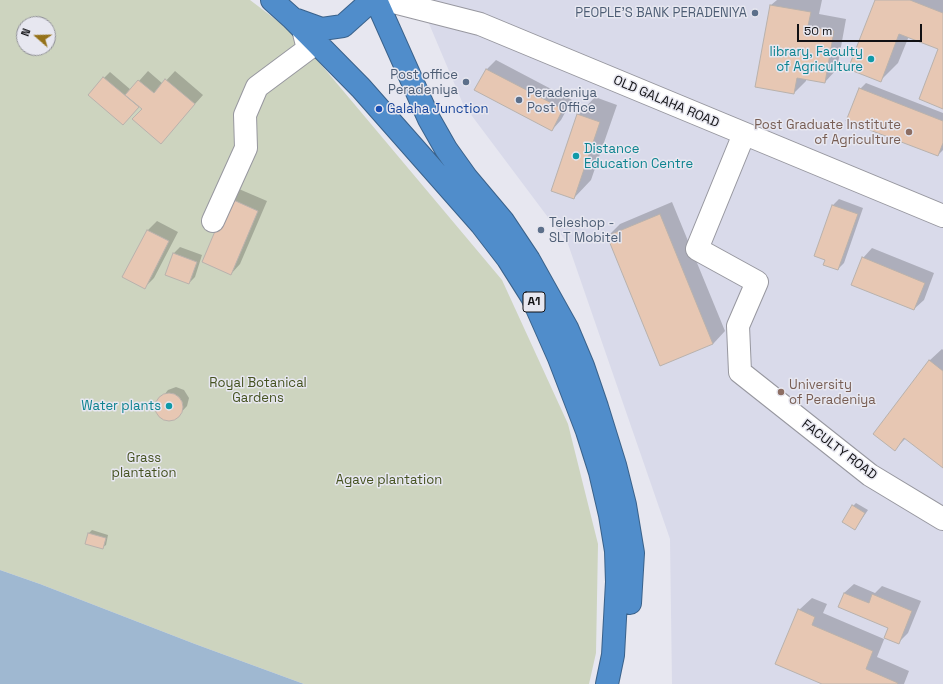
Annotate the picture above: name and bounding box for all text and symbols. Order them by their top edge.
place label: PEOPLE'S BANK PERADENIYA [575,5,747,21]
marker: PEOPLE'S BANK PERADENIYA [750,8,760,18]
north arrow [16,16,56,56]
scale bar [799,16,924,42]
text: 50 m [804,23,832,39]
text: N [18,26,34,38]
place label: library, Faculty of Agriculture [770,44,863,75]
marker: library, Faculty of Agriculture [866,54,876,64]
place label: Post office Peradeniya [388,67,458,98]
street label: OLD GALAHA ROAD [611,73,721,131]
marker: Post office Peradeniya [461,77,471,87]
place label: Peradeniya Post Office [527,85,597,116]
marker: Peradeniya Post Office [514,95,524,105]
place label: Galaha Junction [387,101,489,117]
marker: Galaha Junction [374,104,384,114]
place label: Post Graduate Institute of Agriculture [754,117,901,148]
marker: Post Graduate Institute of Agriculture [904,127,914,137]
place label: Distance Education Centre [584,141,693,172]
marker: Distance Education Centre [571,151,581,161]
place label: Teleshop - SLT Mobitel [549,215,621,246]
marker: Teleshop - SLT Mobitel [536,225,546,235]
road number: A1 [523,292,545,312]
park label: Royal Botanical Gardens [209,375,307,406]
place label: University of Peradeniya [789,377,876,408]
marker: University of Peradeniya [776,387,786,397]
place label: Water plants [81,398,161,414]
marker: Water plants [164,401,174,411]
street label: FACULTY ROAD [798,417,880,483]
park label: Grass plantation [112,450,176,481]
park label: Agave plantation [336,472,442,488]

